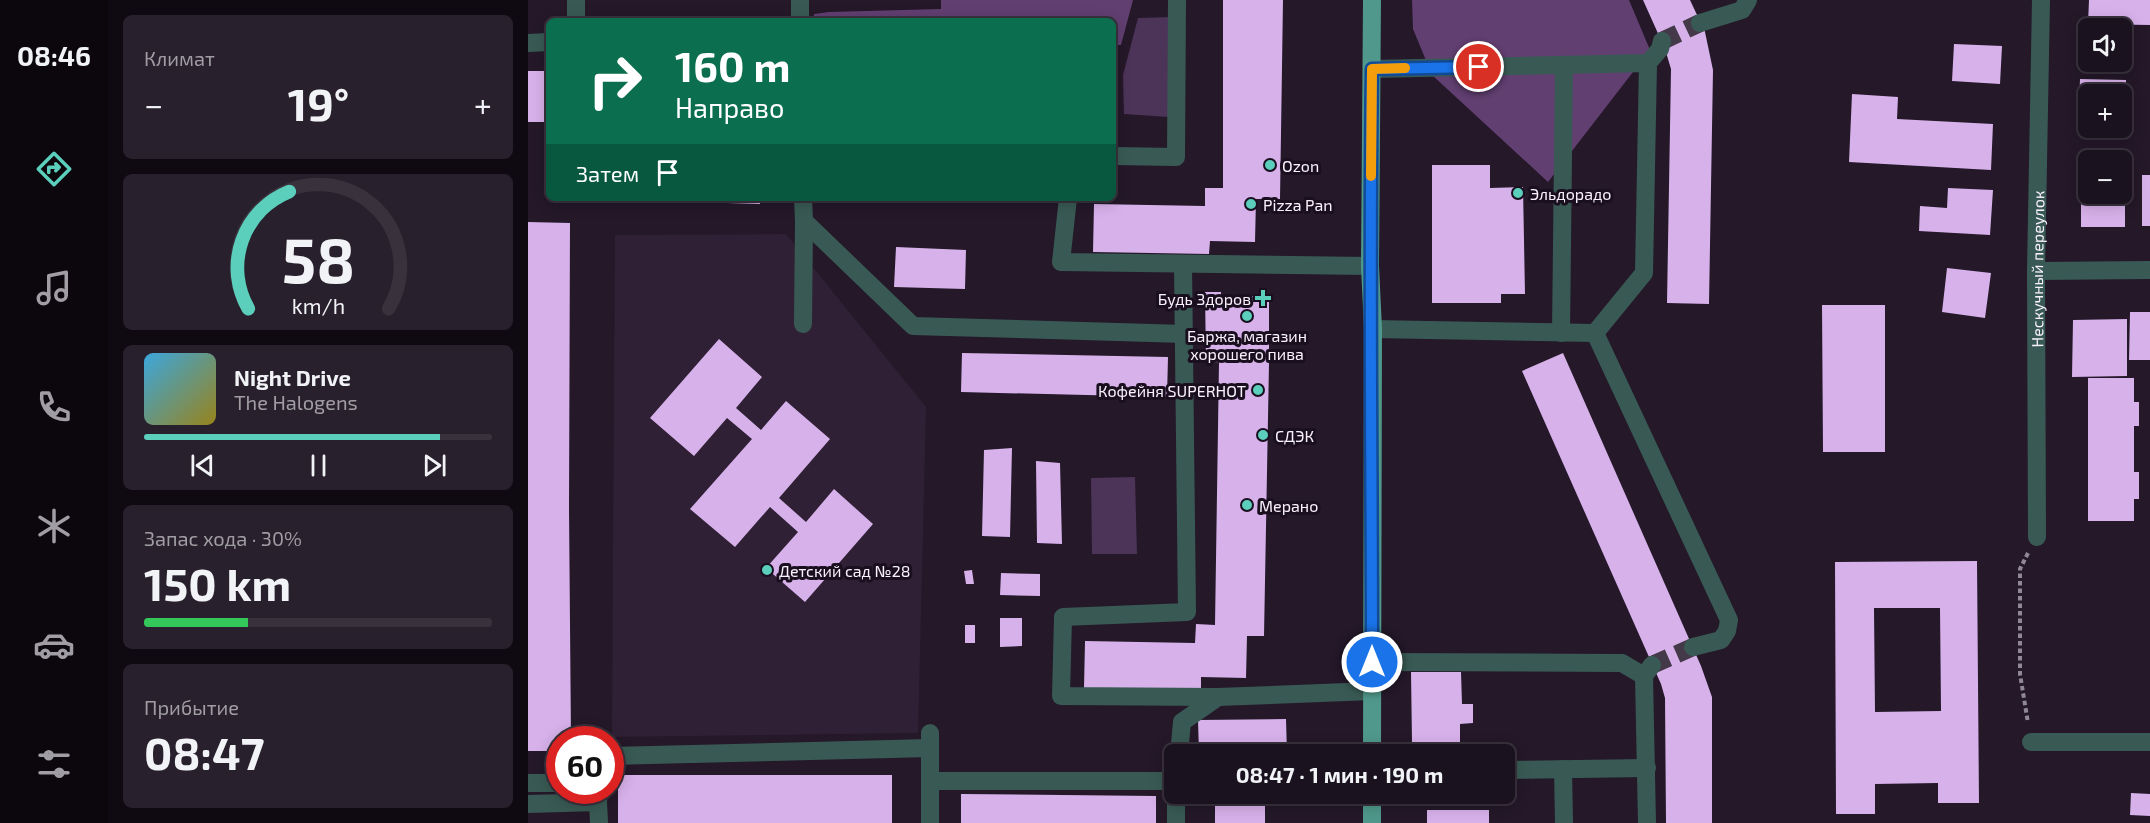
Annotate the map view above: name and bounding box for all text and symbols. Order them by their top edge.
map controls [2078,18,2132,204]
button: sound [2078,18,2132,72]
text: 08:46 [17,39,91,71]
text: 160 m [675,40,791,90]
pin [1453,41,1504,92]
icon: right [576,42,654,120]
text: Климат [144,46,215,70]
icon: arrive [1462,50,1495,83]
text: 19° [288,76,349,130]
text: − [144,84,163,124]
text: + [474,84,492,124]
button: + [2078,84,2132,138]
text: Направо [675,91,784,123]
icon: directions [33,148,75,190]
button: − [2078,150,2132,204]
icon: arrive [651,156,684,189]
place label: Ozon [1282,156,1319,175]
marker: Ozon [1263,158,1277,172]
text: Затем [576,160,639,186]
place label: Эльдорадо [1530,184,1611,203]
marker: Эльдорадо [1511,186,1525,200]
street label: Нескучный переулок [2026,190,2048,348]
place label: Pizza Pan [1263,195,1333,214]
marker: Pizza Pan [1244,197,1258,211]
text: 58 [281,221,355,296]
icon: music [33,267,75,309]
place label: Будь Здоров [1158,289,1251,309]
marker: Будь Здоров [1256,291,1270,305]
text: km/h [291,294,345,319]
marker: Баржа, магазин хорошего пива [1240,309,1254,323]
place label: Баржа, магазин хорошего пива [1187,326,1307,363]
text: Night Drive [234,364,351,390]
place label: Кофейня SUPERHOT [1098,381,1246,400]
marker: Кофейня SUPERHOT [1251,383,1265,397]
icon: phone [33,386,75,428]
text: The Halogens [234,390,358,414]
place label: СДЭК [1275,426,1314,445]
marker: СДЭК [1256,428,1270,442]
icon: previous [186,449,219,482]
icon: pause [302,449,335,482]
icon: next [418,449,451,482]
place label: Мерано [1259,496,1318,515]
marker: Мерано [1240,498,1254,512]
icon: climate [33,505,75,547]
text: Запас хода · 30% [144,526,302,550]
text: 150 km [144,556,291,610]
place label: Детский сад №28 [779,561,910,580]
marker: Детский сад №28 [760,563,774,577]
icon: car [33,624,75,666]
position arrow [1340,630,1404,694]
text: Прибытие [144,695,239,719]
text: 08:47 [144,725,264,779]
speed limit sign: 60 [546,726,624,804]
icon: filters [33,743,75,785]
text: 08:47 · 1 мин · 190 m [1236,761,1443,787]

